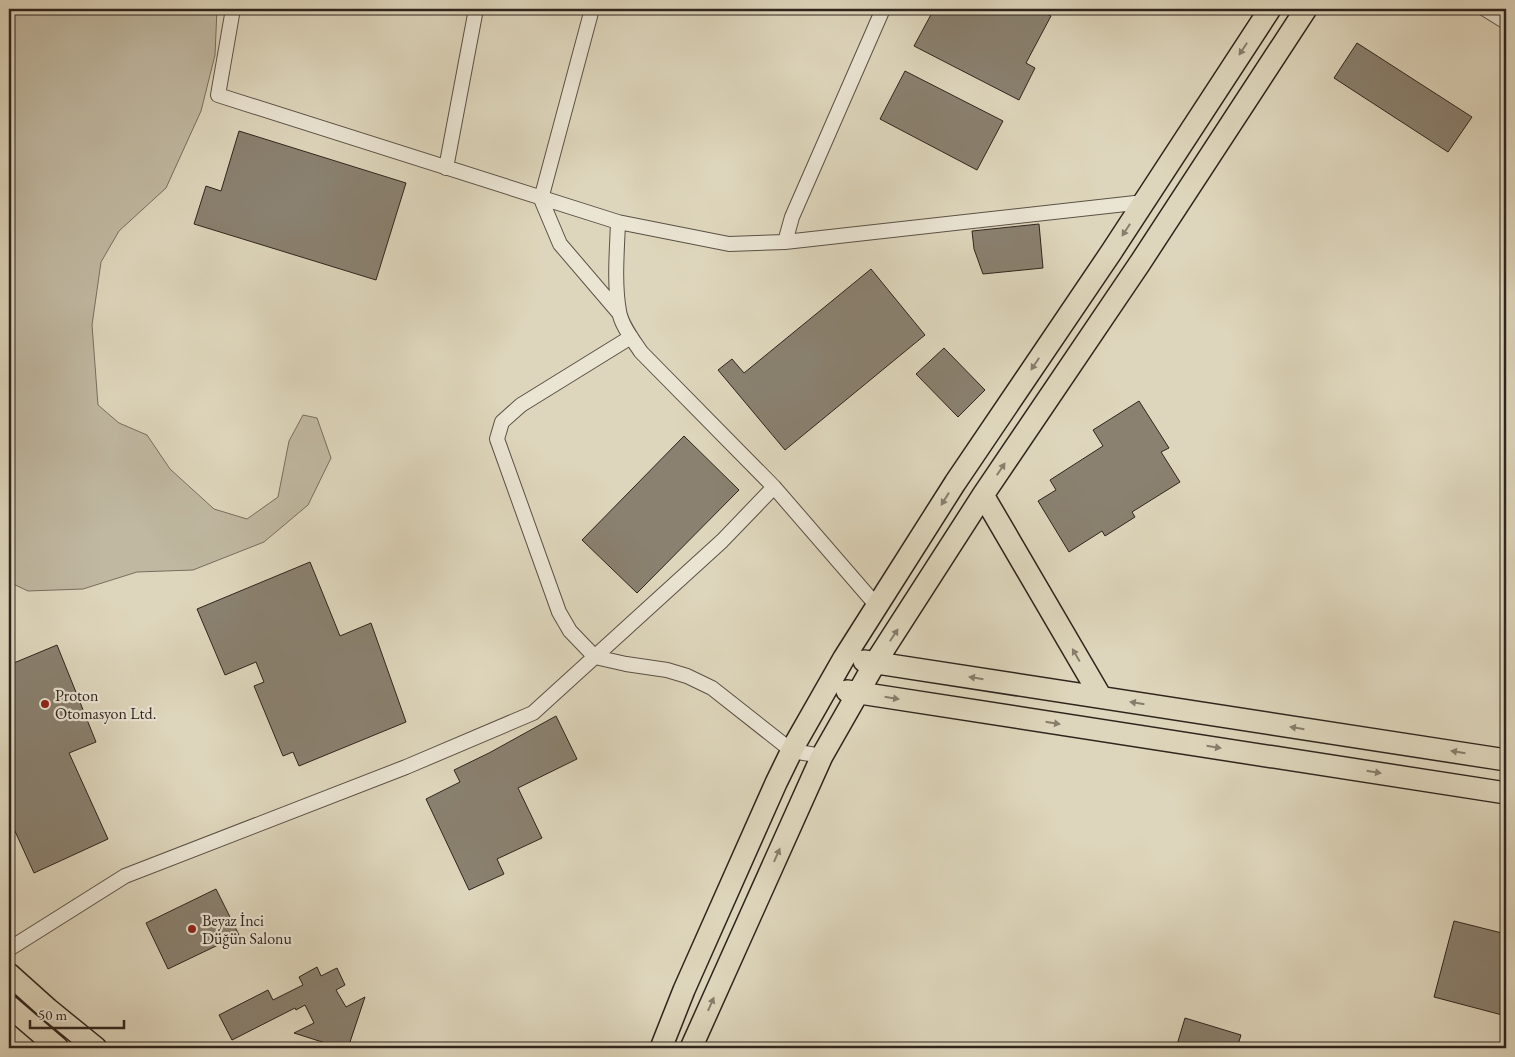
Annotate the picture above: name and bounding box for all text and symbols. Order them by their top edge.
one-way arrow [1238,43,1248,56]
one-way arrow [1121,223,1131,236]
one-way arrow [1030,358,1040,371]
one-way arrow [996,462,1006,475]
one-way arrow [940,493,949,506]
one-way arrow [889,628,899,641]
one-way arrow [1072,649,1081,662]
one-way arrow [968,674,984,682]
place label: Proton Otomasyon Ltd. [55,685,156,724]
one-way arrow [885,694,901,702]
marker: Proton Otomasyon Ltd. [39,698,51,710]
one-way arrow [1128,699,1144,707]
one-way arrow [1045,719,1061,727]
one-way arrow [1289,723,1305,731]
one-way arrow [1206,744,1222,752]
one-way arrow [1450,748,1466,756]
one-way arrow [1366,769,1382,777]
one-way arrow [774,848,782,862]
place label: Beyaz İnci Düğün Salonu [202,910,293,949]
marker: Beyaz İnci Düğün Salonu [186,923,198,935]
scale bar [30,997,124,1029]
one-way arrow [708,997,716,1011]
text: 50 m [38,1005,67,1024]

